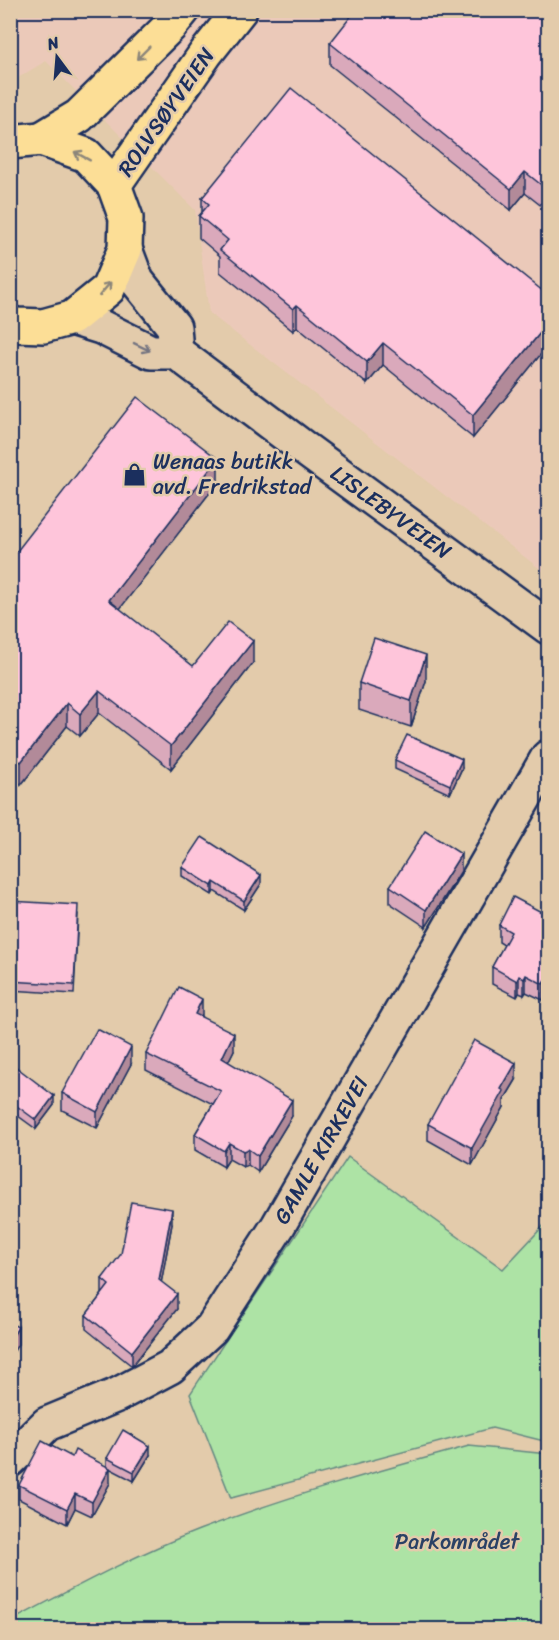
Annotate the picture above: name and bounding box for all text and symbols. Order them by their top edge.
north arrow [27,27,87,87]
text: N [43,27,63,59]
street label: ROLVSØYVEIEN [107,39,225,185]
one-way arrow [135,46,150,60]
one-way arrow [73,149,91,161]
one-way arrow [98,281,111,297]
one-way arrow [133,342,151,354]
place label: Wenaas butikk avd. Fredrikstad [153,442,313,506]
street label: LISLEBYVEIEN [322,454,460,570]
shop icon: Wenaas butikk avd. Fredrikstad [122,461,148,487]
street label: GAMLE KIRKEVEI [263,1068,380,1232]
park label: Parkområdet [395,1522,520,1561]

